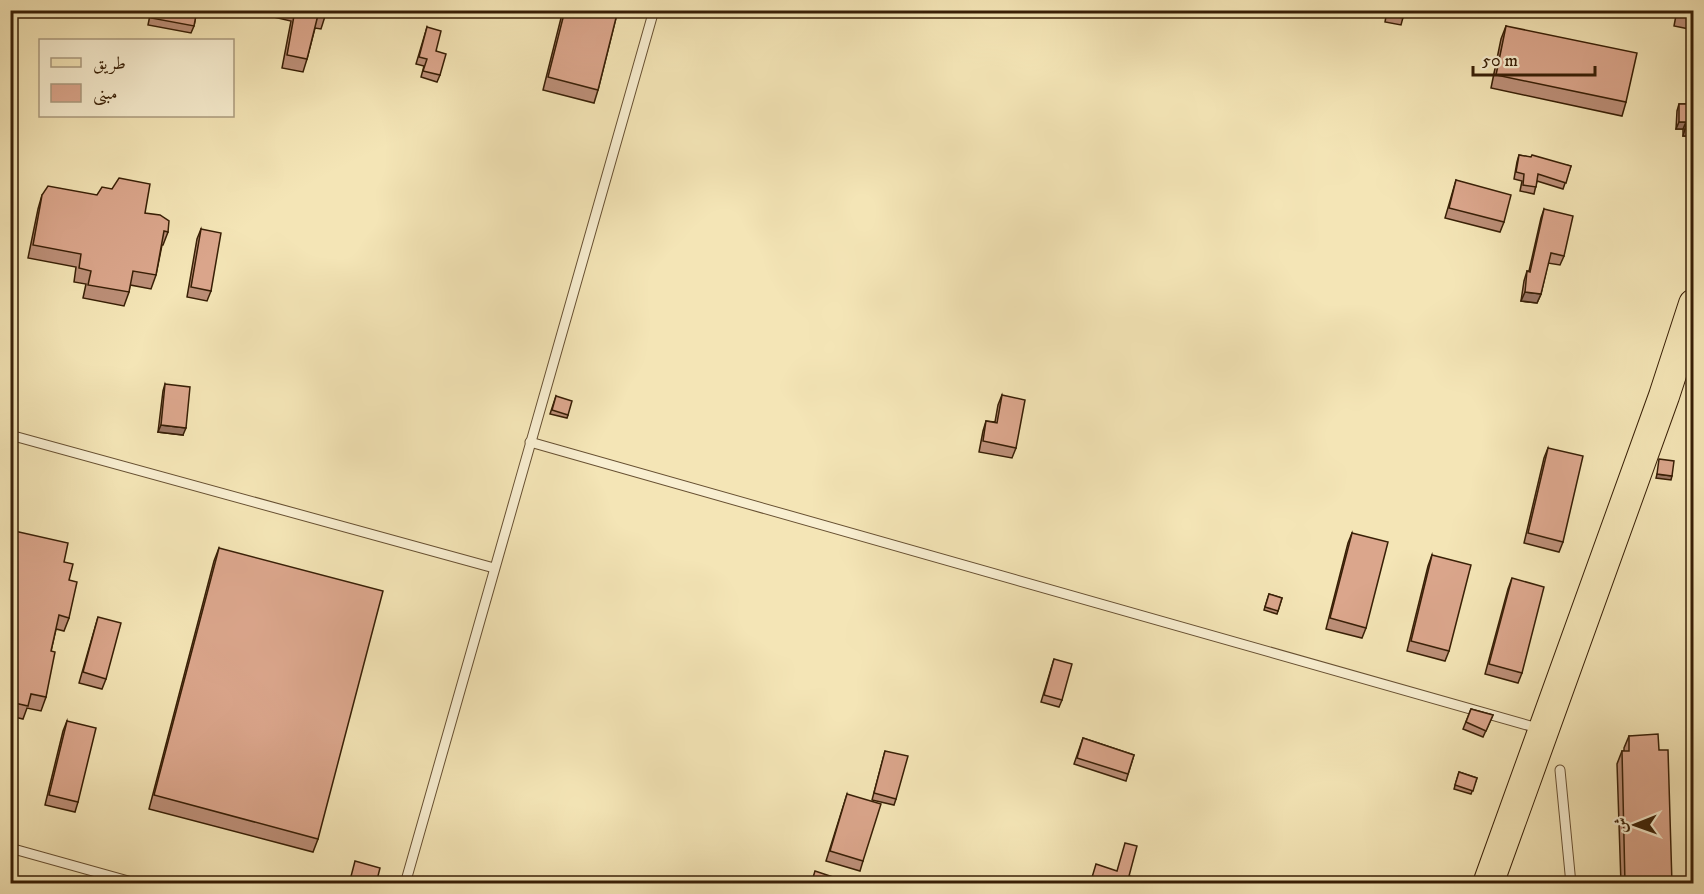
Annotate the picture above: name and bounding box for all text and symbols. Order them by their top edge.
legend [39,39,234,117]
scale bar [1473,39,1594,77]
text: 50 m [1482,50,1518,72]
text: طريق [93,53,126,75]
text: مبنى [93,83,118,106]
north arrow [1605,795,1665,855]
text: ش [1611,817,1631,833]

